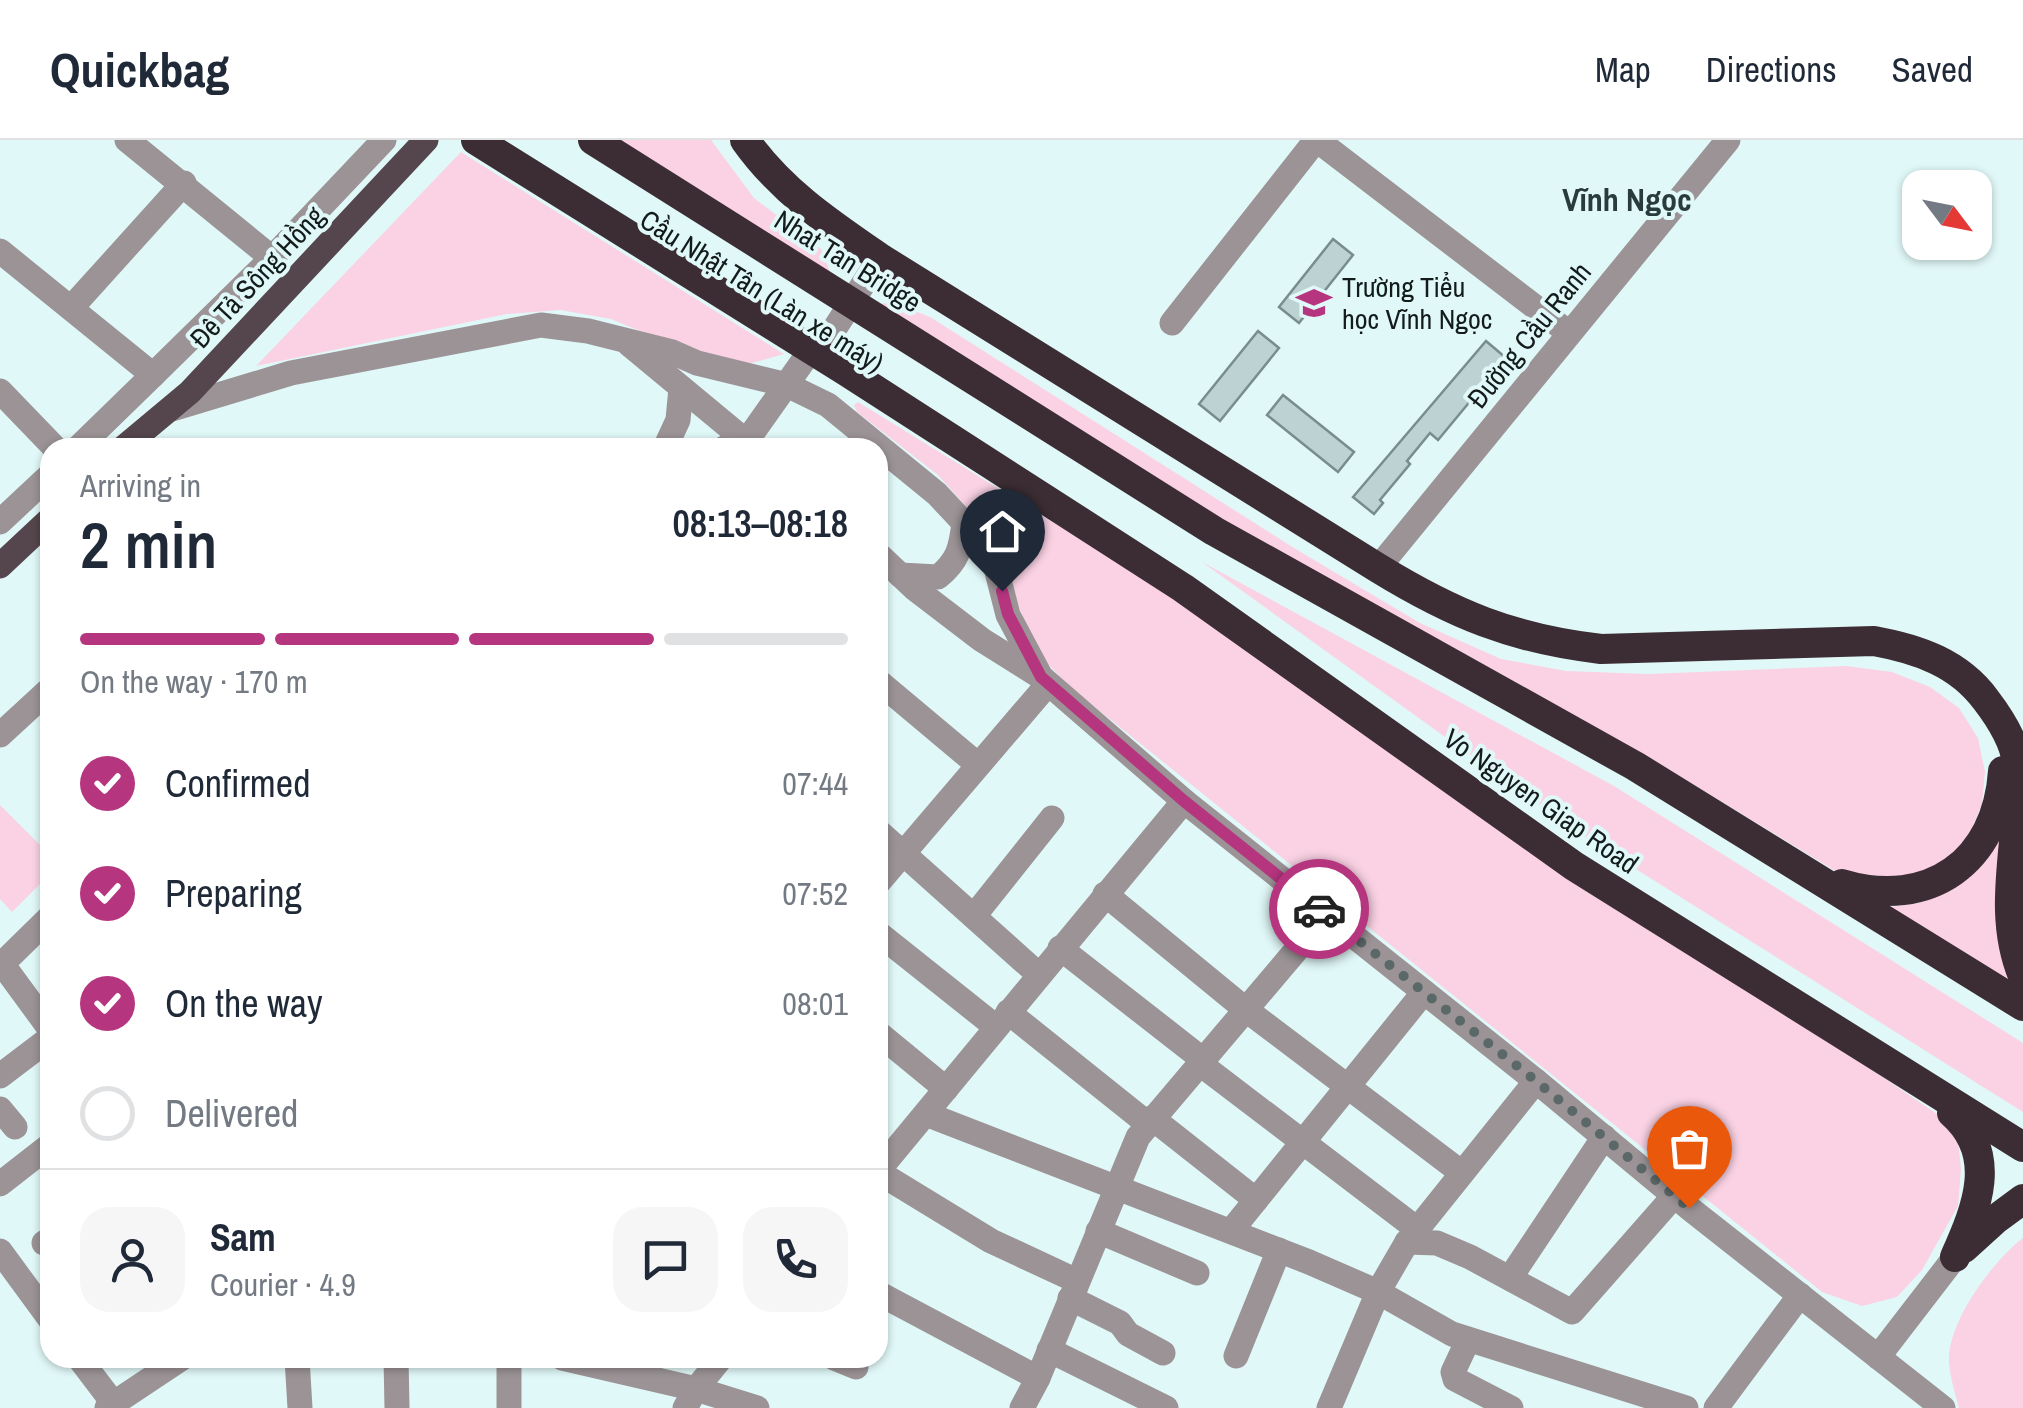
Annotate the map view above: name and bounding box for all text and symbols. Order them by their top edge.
text: Quickbag [50,37,229,102]
text: Map [1595,46,1651,93]
text: Directions [1706,46,1837,93]
text: Saved [1892,46,1973,93]
north arrow [1902,170,1992,260]
map controls [1902,170,1992,260]
district label: Vĩnh Ngọc [1562,178,1692,221]
street label: Đê Tả Sông Hồng [181,198,333,356]
street label: Cầu Nhật Tân (Làn xe máy) [633,200,891,382]
street label: Nhat Tan Bridge [768,201,928,321]
street label: Đường Cầu Ranh [1458,254,1600,416]
place label: Trường Tiểu học Vĩnh Ngọc [1342,268,1492,338]
school or university icon: Trường Tiểu học Vĩnh Ngọc [1295,284,1333,322]
text: Arriving in [80,464,201,507]
pin [960,489,1045,592]
text: 08:13–08:18 [672,498,848,549]
text: 2 min [80,501,217,588]
icon: home [975,504,1030,559]
text: On the way · 170 m [80,660,308,703]
street label: Vo Nguyen Giap Road [1436,720,1646,882]
icon: check [80,756,135,811]
text: Confirmed [165,758,310,809]
text: 07:44 [782,762,848,805]
courier [1269,859,1369,959]
icon: check [80,866,135,921]
text: Preparing [165,868,302,919]
text: 07:52 [782,872,848,915]
icon: car [1292,882,1347,937]
icon: check [80,976,135,1031]
text: On the way [165,978,323,1029]
text: 08:01 [782,982,848,1025]
text: Delivered [165,1088,298,1139]
pin [1647,1106,1732,1209]
icon: bag [1662,1121,1717,1176]
button: person [80,1207,185,1312]
button: chat [613,1207,718,1312]
button: phone [743,1207,848,1312]
text: Sam [210,1212,276,1263]
text: Courier · 4.9 [210,1263,356,1306]

